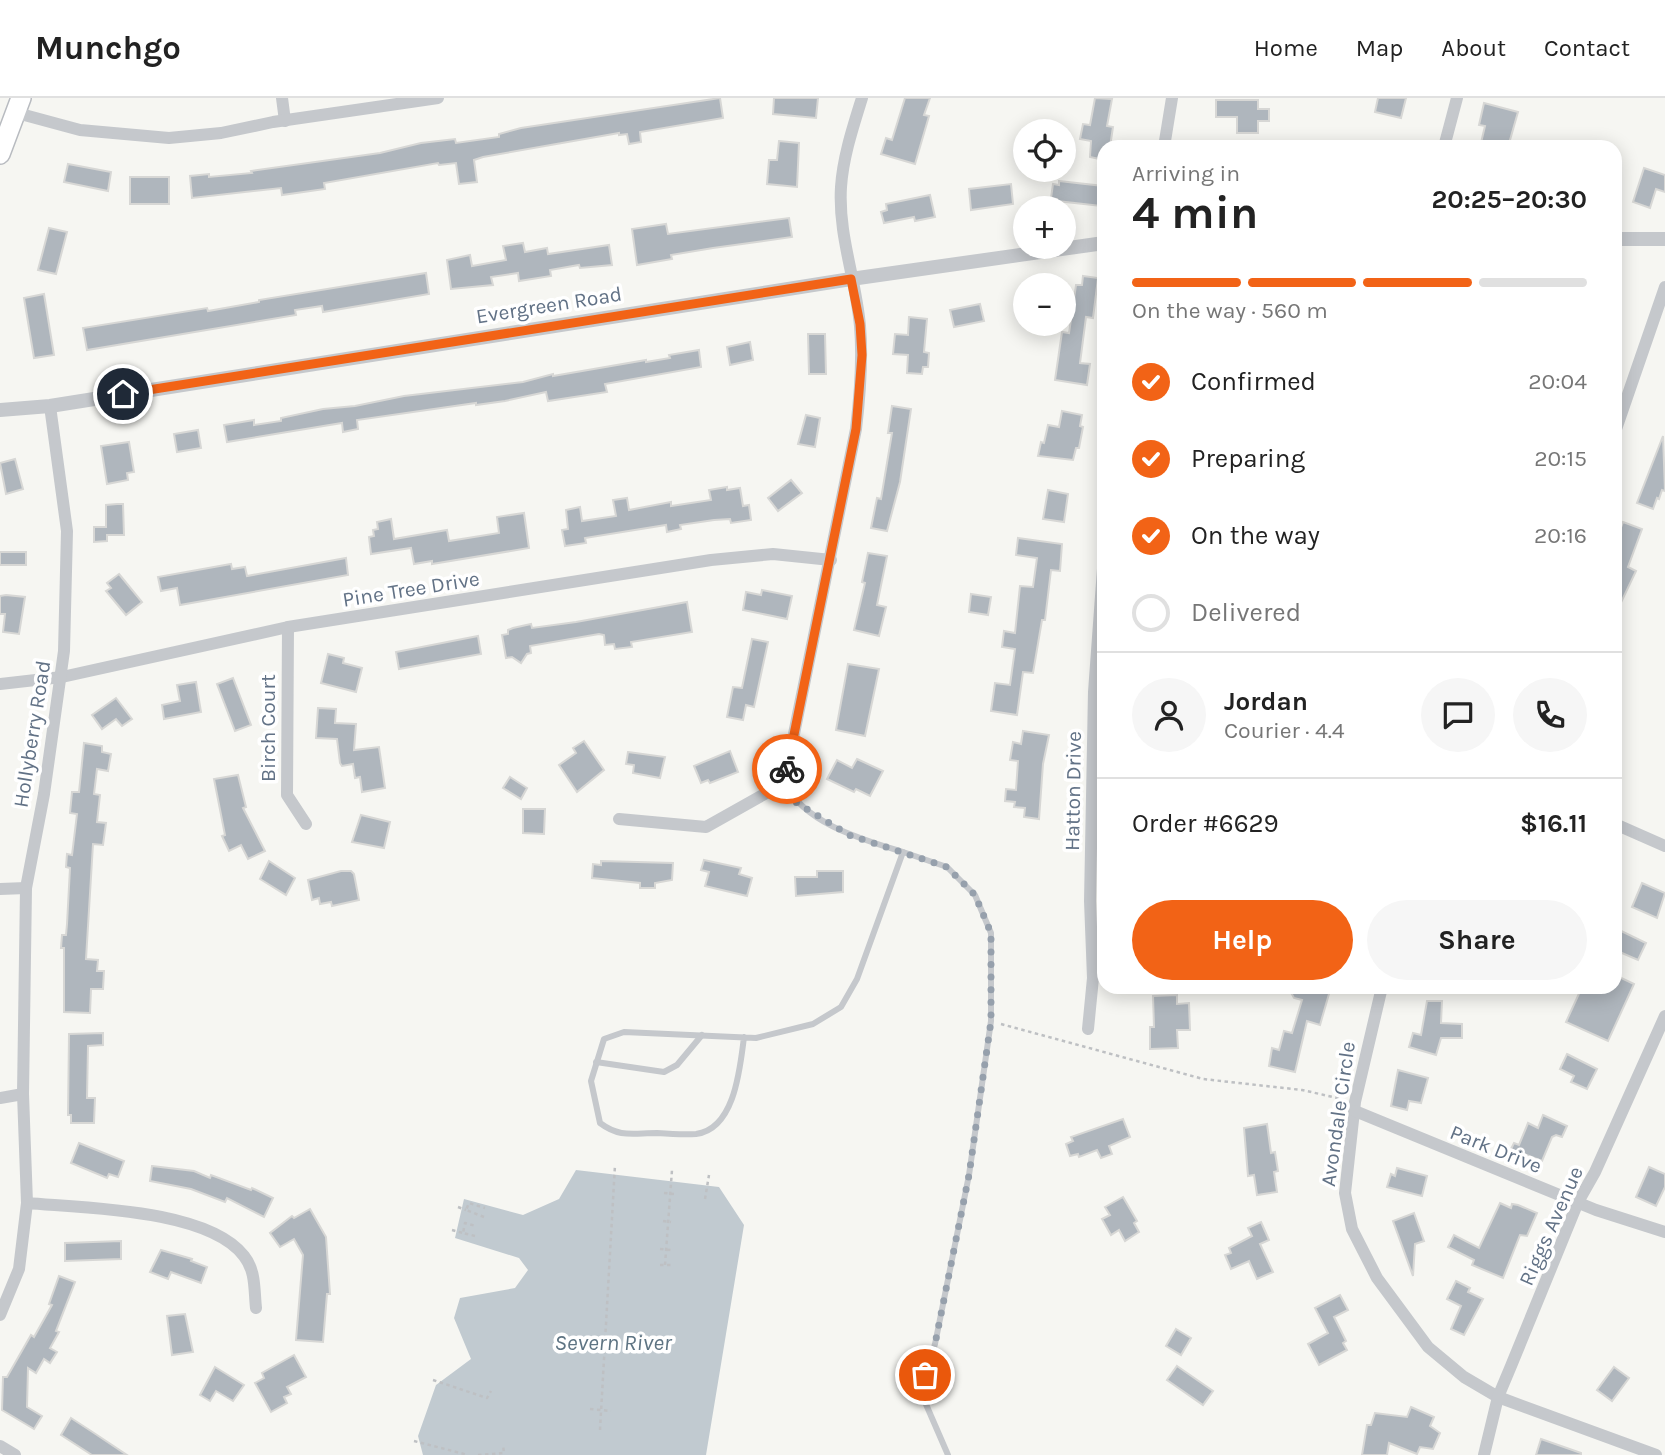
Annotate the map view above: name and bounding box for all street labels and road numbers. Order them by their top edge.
street label: Evergreen Road [474,282,624,328]
street label: Pine Tree Drive [341,566,481,612]
street label: Hollyberry Road [9,659,55,809]
street label: Birch Court [256,674,280,782]
street label: Hatton Drive [1060,731,1086,851]
street label: Avondale Circle [1316,1040,1360,1188]
street label: Park Drive [1447,1120,1545,1178]
street label: Riggs Avenue [1514,1163,1588,1289]

